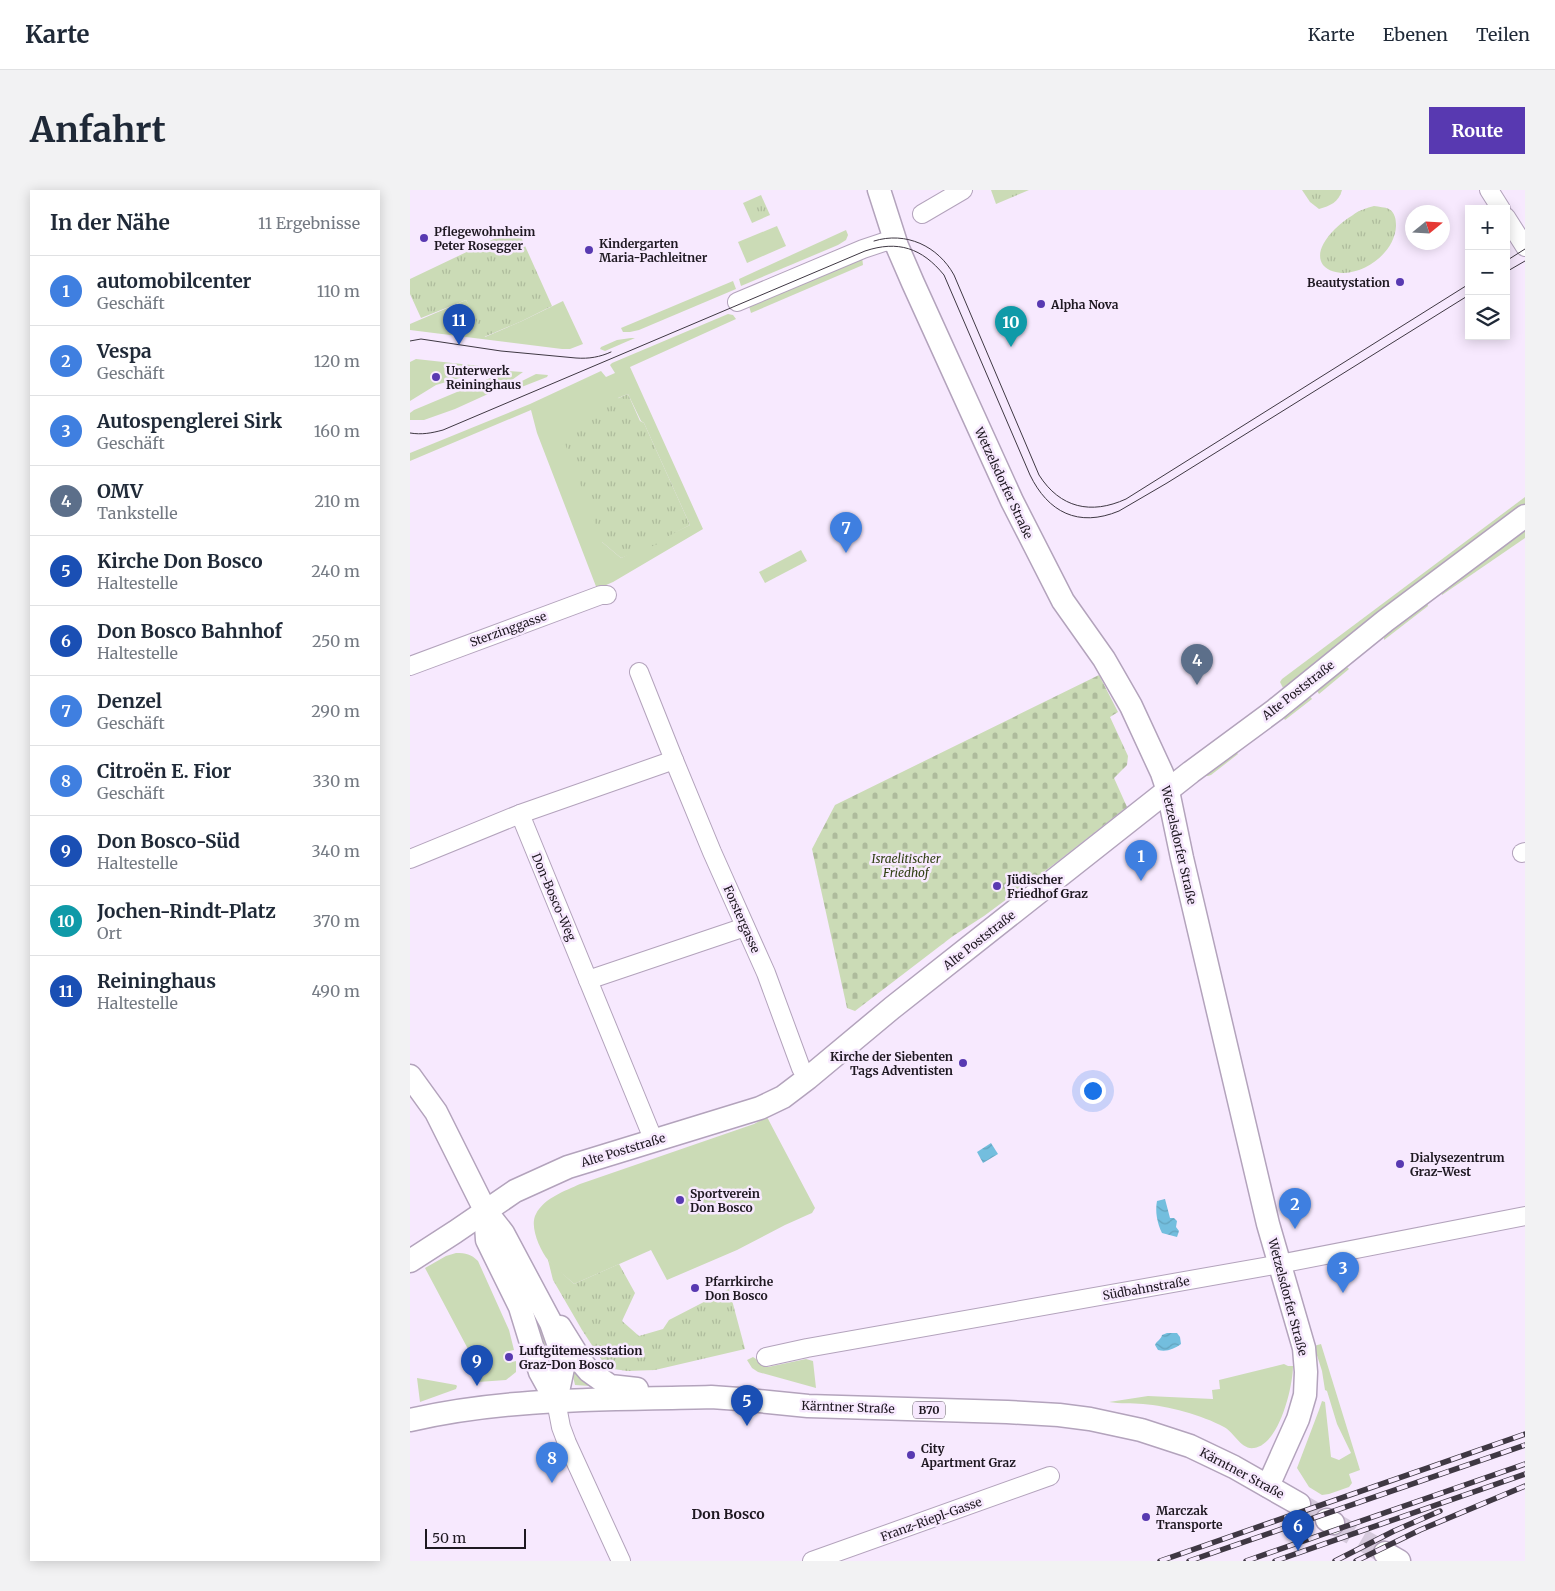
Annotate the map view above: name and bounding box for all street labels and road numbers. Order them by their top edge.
street label: Wetzelsdorfer Straße [971,424,1036,541]
street label: Sterzinggasse [468,608,548,650]
street label: Alte Poststraße [1258,657,1337,723]
street label: Wetzelsdorfer Straße [1158,783,1200,906]
street label: Don-Bosco-Weg [529,851,580,944]
street label: Forstergasse [720,883,764,955]
street label: Alte Poststraße [939,907,1018,973]
street label: Alte Poststraße [578,1130,667,1170]
street label: Wetzelsdorfer Straße [1265,1236,1311,1357]
street label: Südbahnstraße [1101,1273,1191,1303]
street label: Kärntner Straße [801,1398,895,1416]
road number: B70 [913,1402,945,1418]
street label: Kärntner Straße [1197,1444,1287,1502]
street label: Franz-Riepl-Gasse [878,1494,984,1544]

